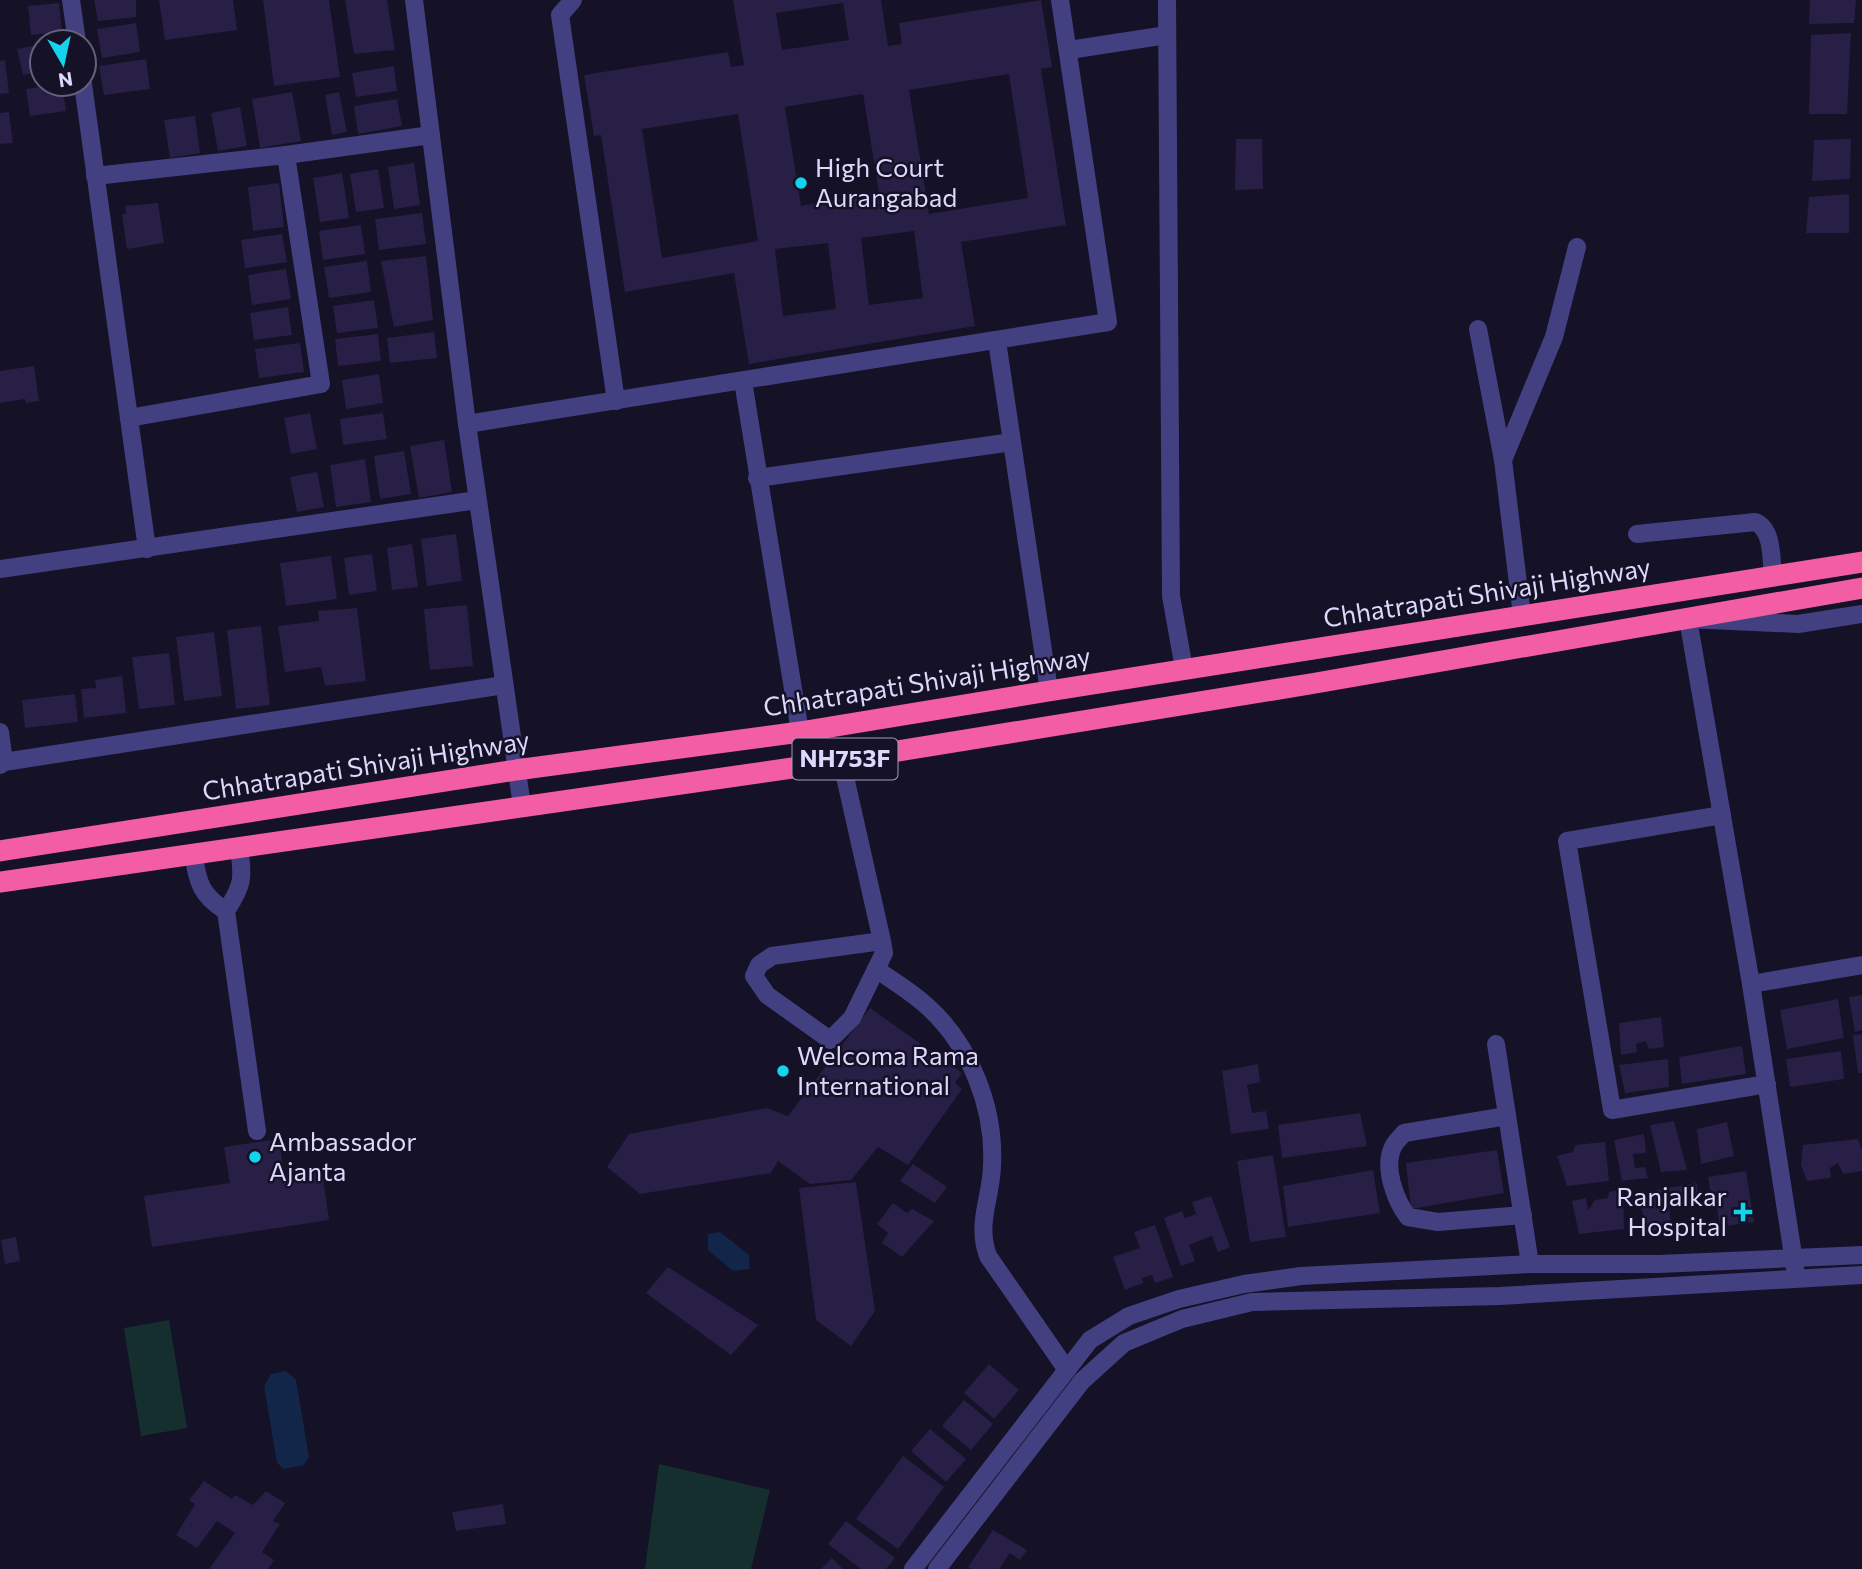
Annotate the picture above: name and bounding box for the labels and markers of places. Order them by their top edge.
place label: High Court Aurangabad [815,151,957,212]
marker: High Court Aurangabad [793,175,809,191]
place label: Welcoma Rama International [797,1039,979,1100]
marker: Welcoma Rama International [775,1063,791,1079]
place label: Ambassador Ajanta [269,1125,417,1186]
marker: Ambassador Ajanta [247,1149,263,1165]
place label: Ranjalkar Hospital [1616,1180,1727,1241]
marker: Ranjalkar Hospital [1733,1202,1753,1222]

